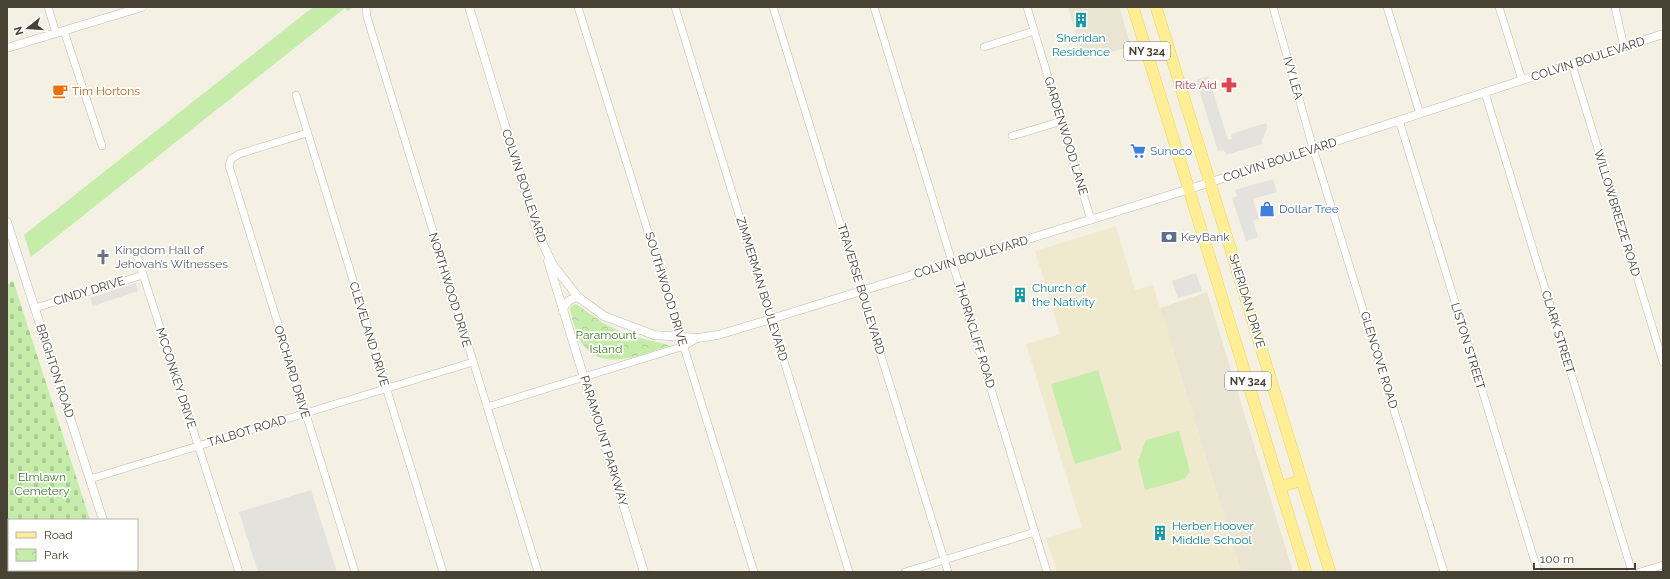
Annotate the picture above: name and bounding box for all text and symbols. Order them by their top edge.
north arrow [8,8,48,48]
building icon: Sheridan Residence [1072,11,1090,29]
text: N [11,25,26,37]
place label: Sheridan Residence [1052,31,1110,59]
street label: COLVIN BOULEVARD [1529,34,1647,84]
road number: NY 324 [1124,42,1170,60]
street label: IVY LEA [1280,55,1306,101]
street label: GARDENWOOD LANE [1041,75,1091,197]
pharmacy icon: Rite Aid [1220,76,1238,94]
place label: Rite Aid [1175,78,1217,92]
cafe icon: Tim Hortons [51,82,69,100]
place label: Tim Hortons [72,84,140,98]
street label: COLVIN BOULEVARD [499,127,549,245]
street label: COLVIN BOULEVARD [1221,135,1339,185]
supermarket icon: Sunoco [1129,142,1147,160]
place label: Sunoco [1150,144,1192,158]
street label: WILLOWBREEZE ROAD [1591,148,1643,279]
shop icon: Dollar Tree [1258,200,1276,218]
place label: Dollar Tree [1279,202,1339,216]
street label: ZIMMERMAN BOULEVARD [733,215,791,363]
street label: TRAVERSE BOULEVARD [834,222,888,356]
bank icon: KeyBank [1160,228,1178,246]
street label: SOUTHWOOD DRIVE [642,230,690,348]
place label: KeyBank [1181,230,1230,244]
street label: NORTHWOOD DRIVE [426,231,474,349]
street label: COLVIN BOULEVARD [912,233,1030,281]
place label: Kingdom Hall of Jehovah’s Witnesses [115,243,228,271]
church icon: Kingdom Hall of Jehovah’s Witnesses [94,248,112,266]
street label: SHERIDAN DRIVE [1226,252,1268,350]
street label: CINDY DRIVE [52,274,126,308]
street label: CLEVELAND DRIVE [346,280,392,388]
street label: THORNCLIFF ROAD [952,280,998,390]
place label: Church of the Nativity [1032,281,1095,309]
building icon: Church of the Nativity [1011,286,1029,304]
street label: CLARK STREET [1539,289,1577,376]
street label: LISTON STREET [1448,301,1488,392]
street label: GLENCOVE ROAD [1358,310,1401,411]
street label: BRIGHTON ROAD [33,322,77,420]
street label: ORCHARD DRIVE [271,324,313,420]
street label: MCCONKEY DRIVE [153,326,199,430]
park label: Paramount Island [576,328,636,356]
road number: NY 324 [1225,372,1271,390]
street label: PARAMOUNT PARKWAY [577,374,631,508]
street label: TALBOT ROAD [206,412,288,450]
park label: Elmlawn Cemetery [15,470,70,498]
legend [8,519,138,571]
place label: Herber Hoover Middle School [1172,519,1254,547]
building icon: Herber Hoover Middle School [1151,524,1169,542]
text: Road [44,528,73,542]
scale bar [1534,545,1635,571]
text: Park [44,548,69,562]
text: 100 m [1540,552,1574,566]

